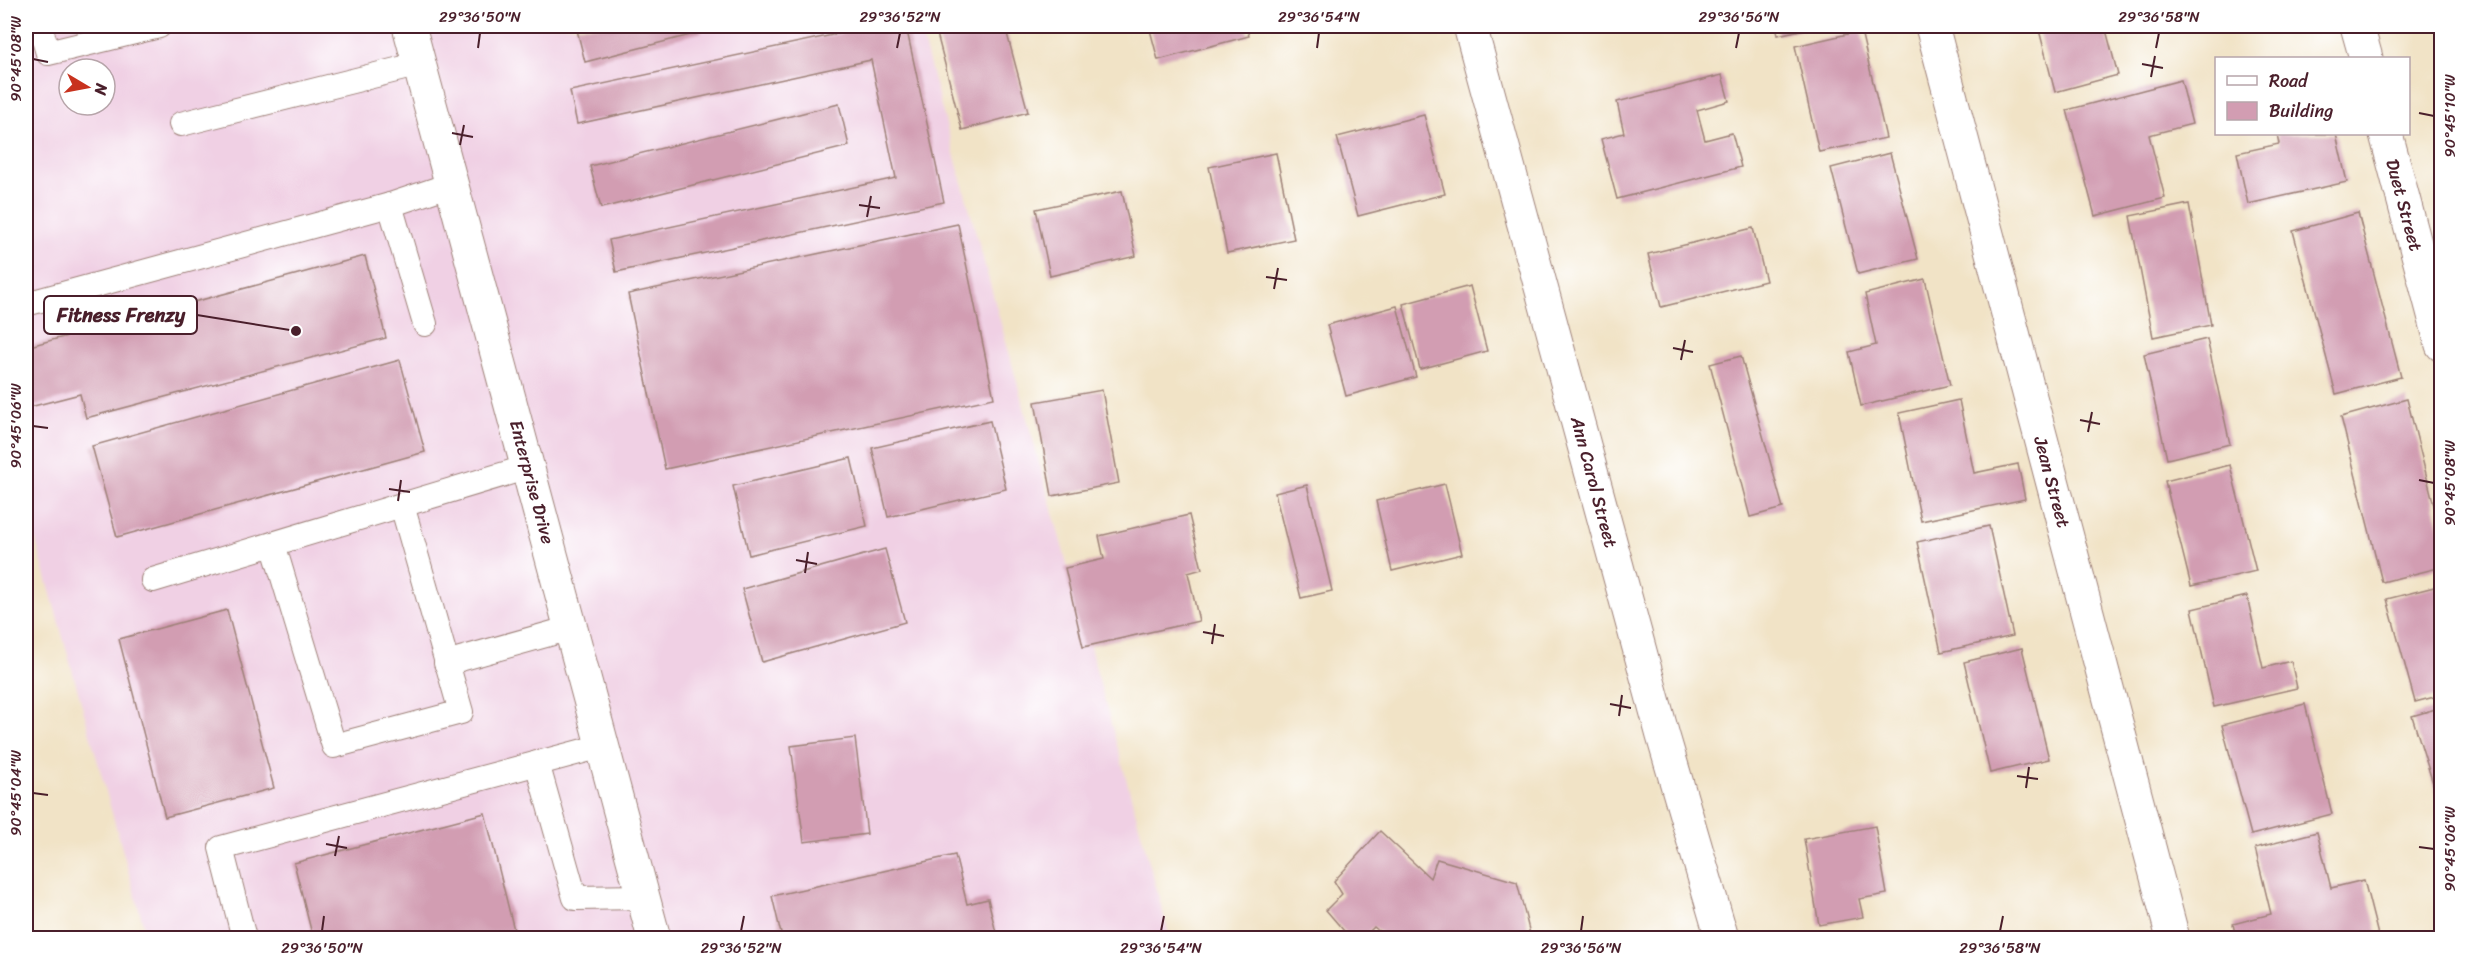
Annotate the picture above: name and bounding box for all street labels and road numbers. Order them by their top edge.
street label: Duet Street [2376,155,2432,255]
street label: Ann Carol Street [1561,412,1627,551]
street label: Enterprise Drive [500,416,564,548]
street label: Jean Street [2024,432,2080,531]

